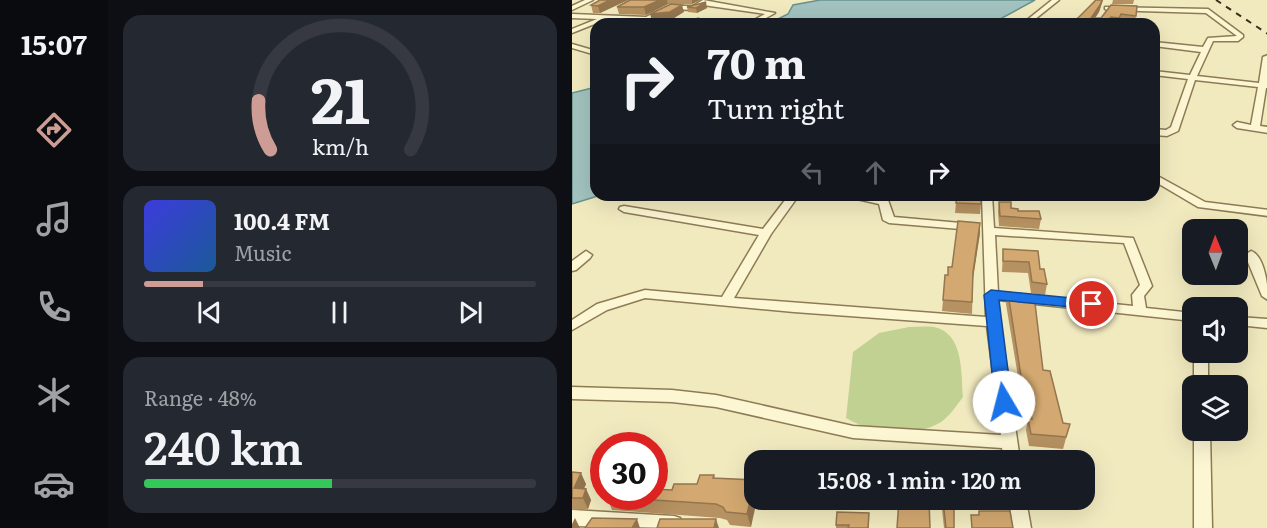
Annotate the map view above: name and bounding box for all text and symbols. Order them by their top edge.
text: 15:07 [21,23,87,63]
text: 70 m [707,30,806,92]
icon: right [608,42,686,120]
text: 21 [310,51,370,143]
text: Turn right [707,87,844,127]
icon: directions [33,109,75,151]
text: km/h [311,130,369,162]
icon: left [796,156,829,189]
icon: ahead [859,156,892,189]
icon: right [922,156,955,189]
icon: music [33,198,75,240]
text: 100.4 FM [234,204,330,237]
north arrow [1182,219,1248,285]
map controls [1182,219,1248,441]
text: Music [234,237,291,267]
pin [1066,278,1117,329]
icon: phone [33,286,75,328]
icon: arrive [1075,287,1108,320]
icon: previous [193,296,226,329]
icon: pause [323,296,356,329]
icon: next [454,296,487,329]
button: sound [1182,297,1248,363]
position arrow [972,370,1036,434]
icon: climate [33,374,75,416]
button: layers [1182,375,1248,441]
text: Range · 48% [144,382,257,412]
text: 240 km [144,412,303,479]
speed limit sign: 30 [590,432,668,510]
icon: car [33,463,75,505]
text: 15:08 · 1 min · 120 m [818,463,1021,496]

